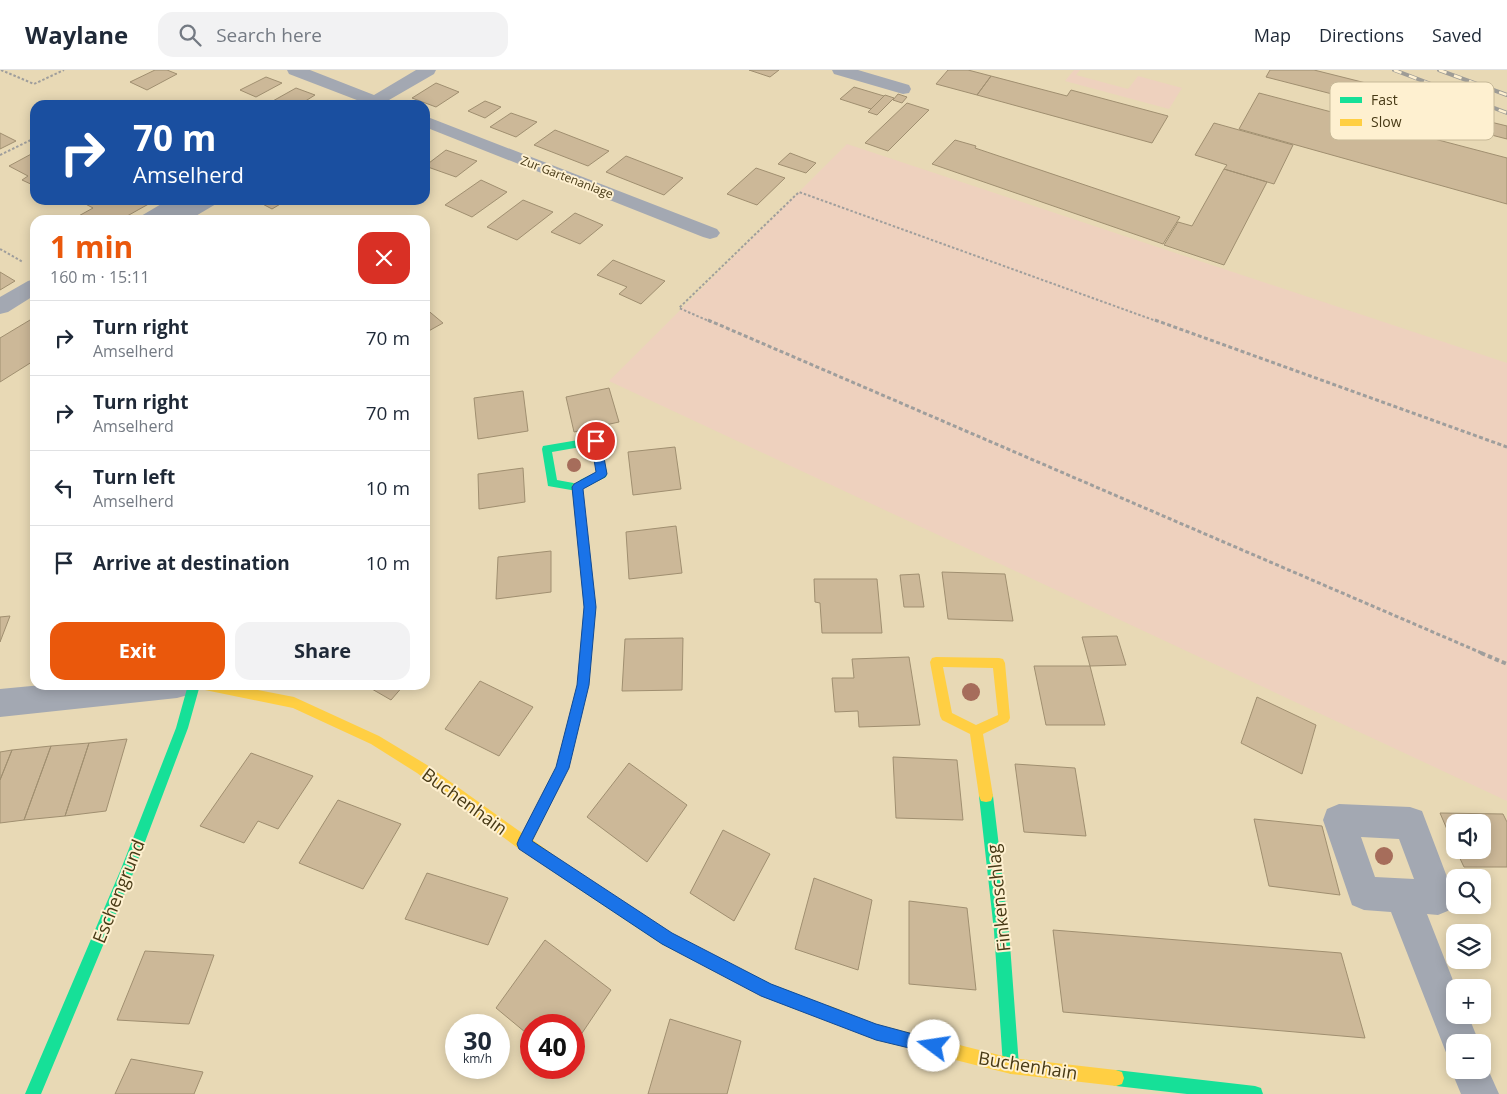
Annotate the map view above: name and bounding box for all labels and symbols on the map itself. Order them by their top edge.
legend [1330,82,1494,140]
text: Fast [1371,90,1398,109]
text: Slow [1371,112,1402,131]
street label: Zur Gartenanlage [518,152,616,203]
pin [575,420,617,462]
street label: Buchenhain [417,762,513,840]
street label: Eschengrund [86,836,150,946]
street label: Finkenschlag [980,843,1016,953]
speed limit sign: 40 [520,1014,585,1079]
position arrow [907,1019,959,1071]
street label: Buchenhain [977,1045,1079,1085]

